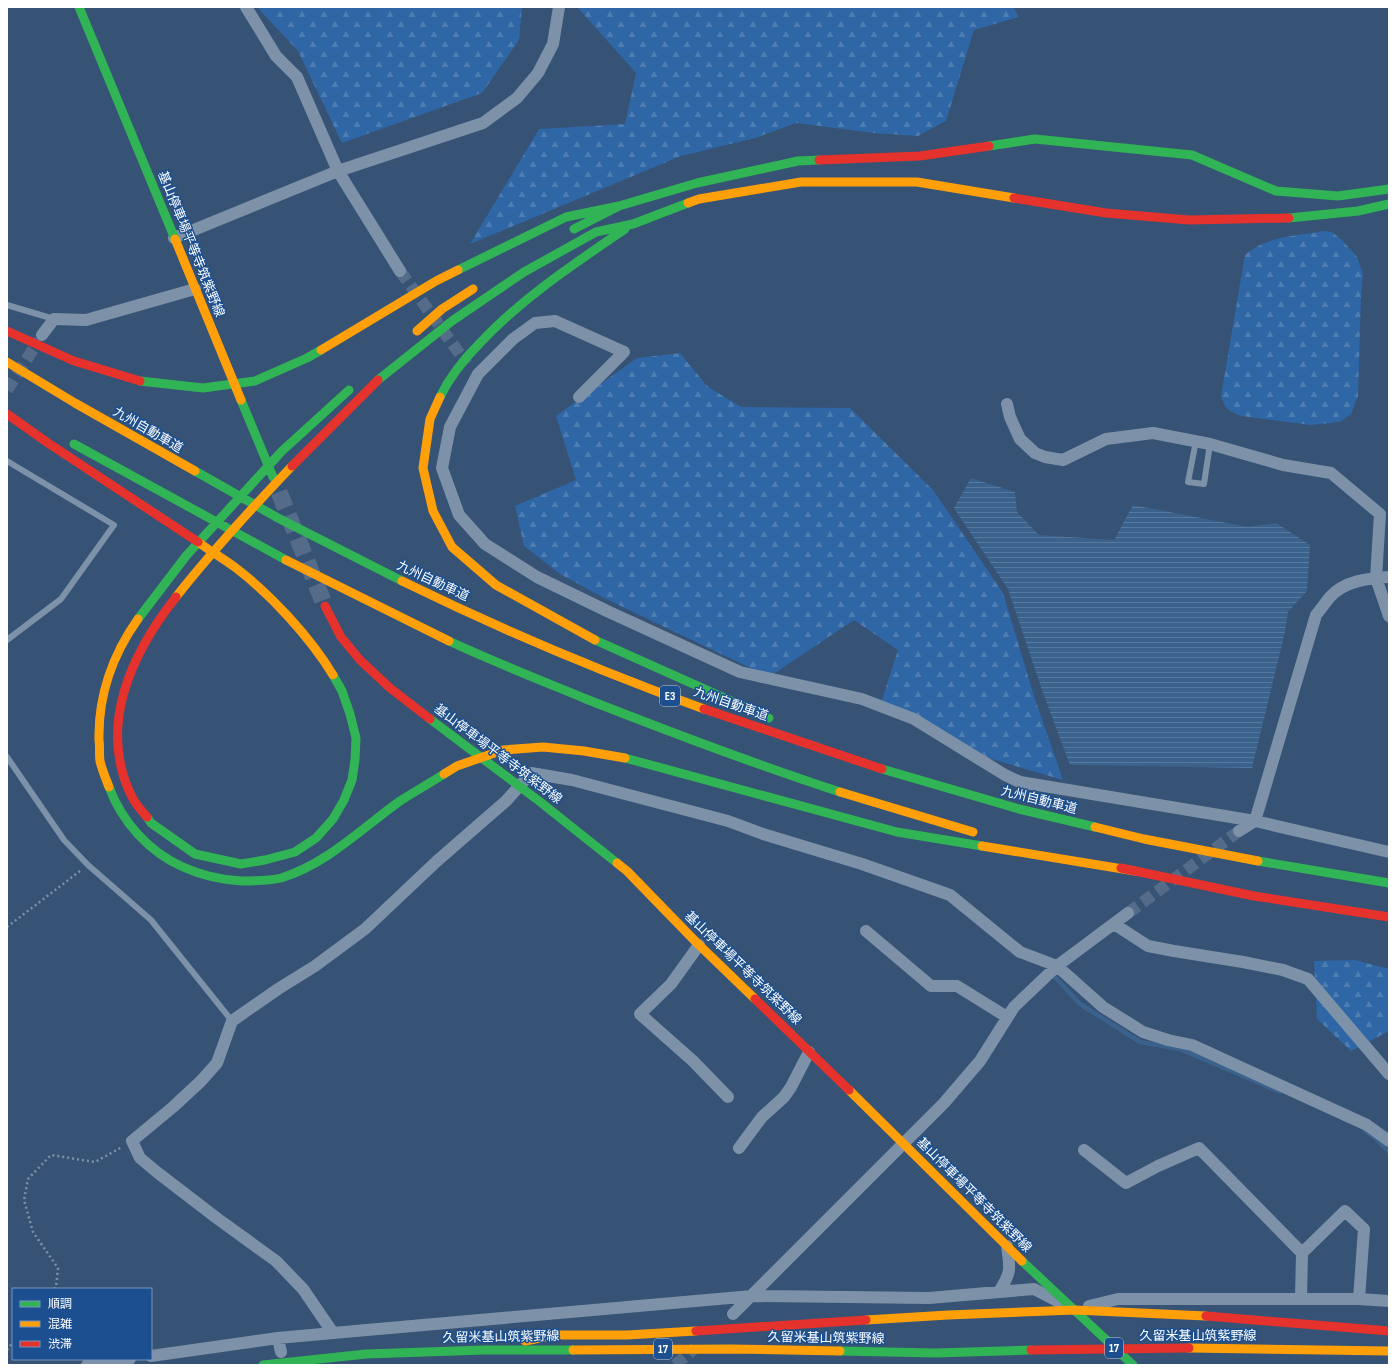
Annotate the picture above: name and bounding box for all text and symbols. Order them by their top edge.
street label: 基山停車場平等寺筑紫野線 [154,169,228,319]
street label: 九州自動車道 [110,404,186,456]
street label: 九州自動車道 [394,557,472,605]
street label: 九州自動車道 [692,684,770,724]
road number: E3 [660,686,680,706]
street label: 基山停車場平等寺筑紫野線 [431,701,565,807]
street label: 九州自動車道 [999,783,1079,817]
street label: 基山停車場平等寺筑紫野線 [681,908,805,1028]
street label: 基山停車場平等寺筑紫野線 [913,1134,1035,1256]
legend [12,1288,152,1360]
text: 順調 [48,1297,72,1312]
text: 混雑 [48,1317,72,1332]
street label: 久留米基山筑紫野線 [442,1328,560,1346]
street label: 久留米基山筑紫野線 [1139,1328,1257,1344]
street label: 久留米基山筑紫野線 [767,1329,885,1347]
text: 渋滞 [48,1337,72,1352]
road number: 17 [1105,1338,1123,1358]
road number: 17 [654,1339,672,1359]

